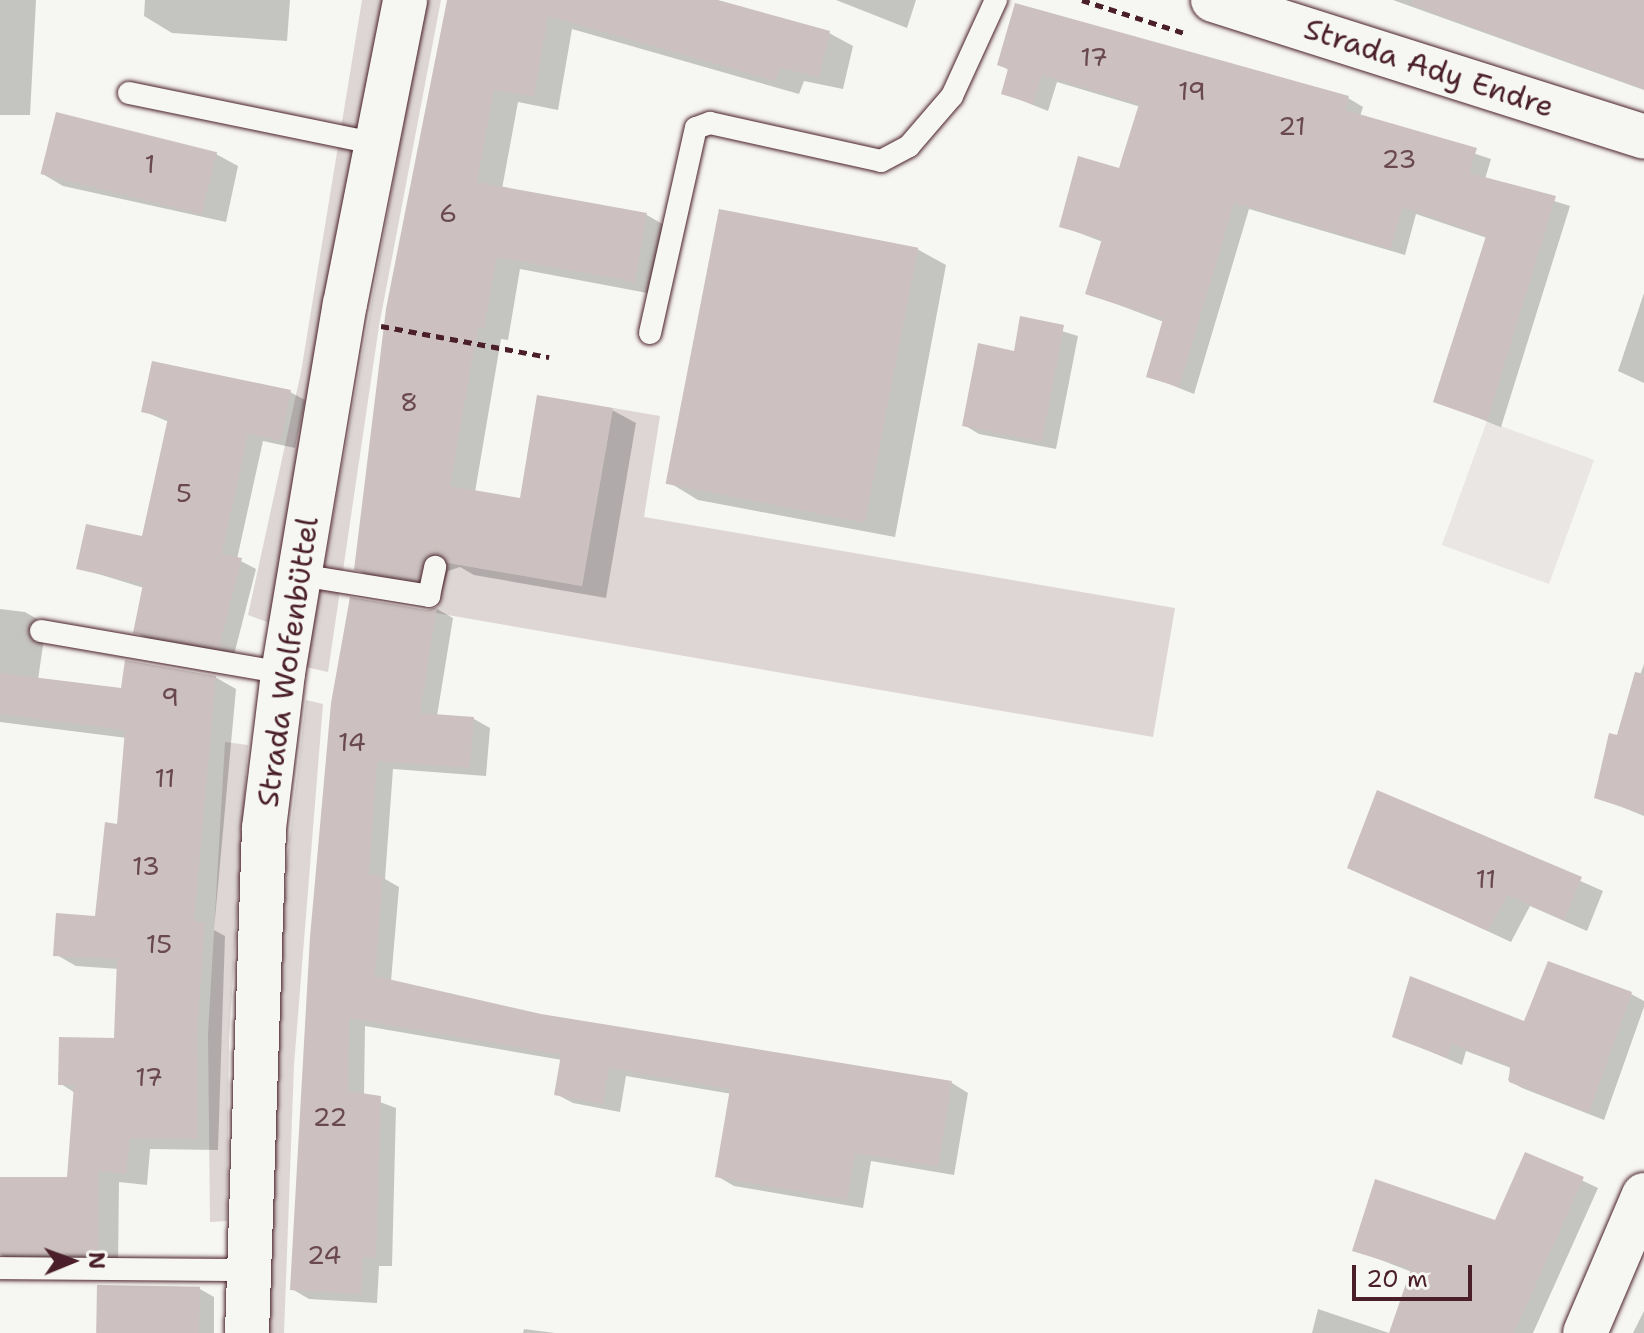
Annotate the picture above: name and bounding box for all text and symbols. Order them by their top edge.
street label: Strada Ady Endre [1300,11,1558,125]
house number: 17 [1080,41,1108,73]
house number: 19 [1178,75,1206,107]
house number: 21 [1278,110,1306,142]
house number: 23 [1381,143,1417,175]
house number: 1 [145,148,155,180]
house number: 6 [439,197,457,229]
house number: 8 [400,386,418,418]
house number: 5 [176,477,192,509]
street label: Strada Wolfenbüttel [250,515,326,809]
house number: 9 [161,681,179,713]
house number: 14 [338,726,366,758]
house number: 11 [155,762,175,794]
house number: 13 [132,850,160,882]
house number: 11 [1476,863,1496,895]
house number: 15 [146,928,172,960]
house number: 17 [135,1061,163,1093]
house number: 22 [312,1101,348,1133]
north arrow [32,1221,112,1301]
house number: 24 [307,1239,341,1271]
scale bar [1356,1249,1476,1299]
text: N [82,1252,111,1270]
text: 20 m [1366,1263,1428,1295]

